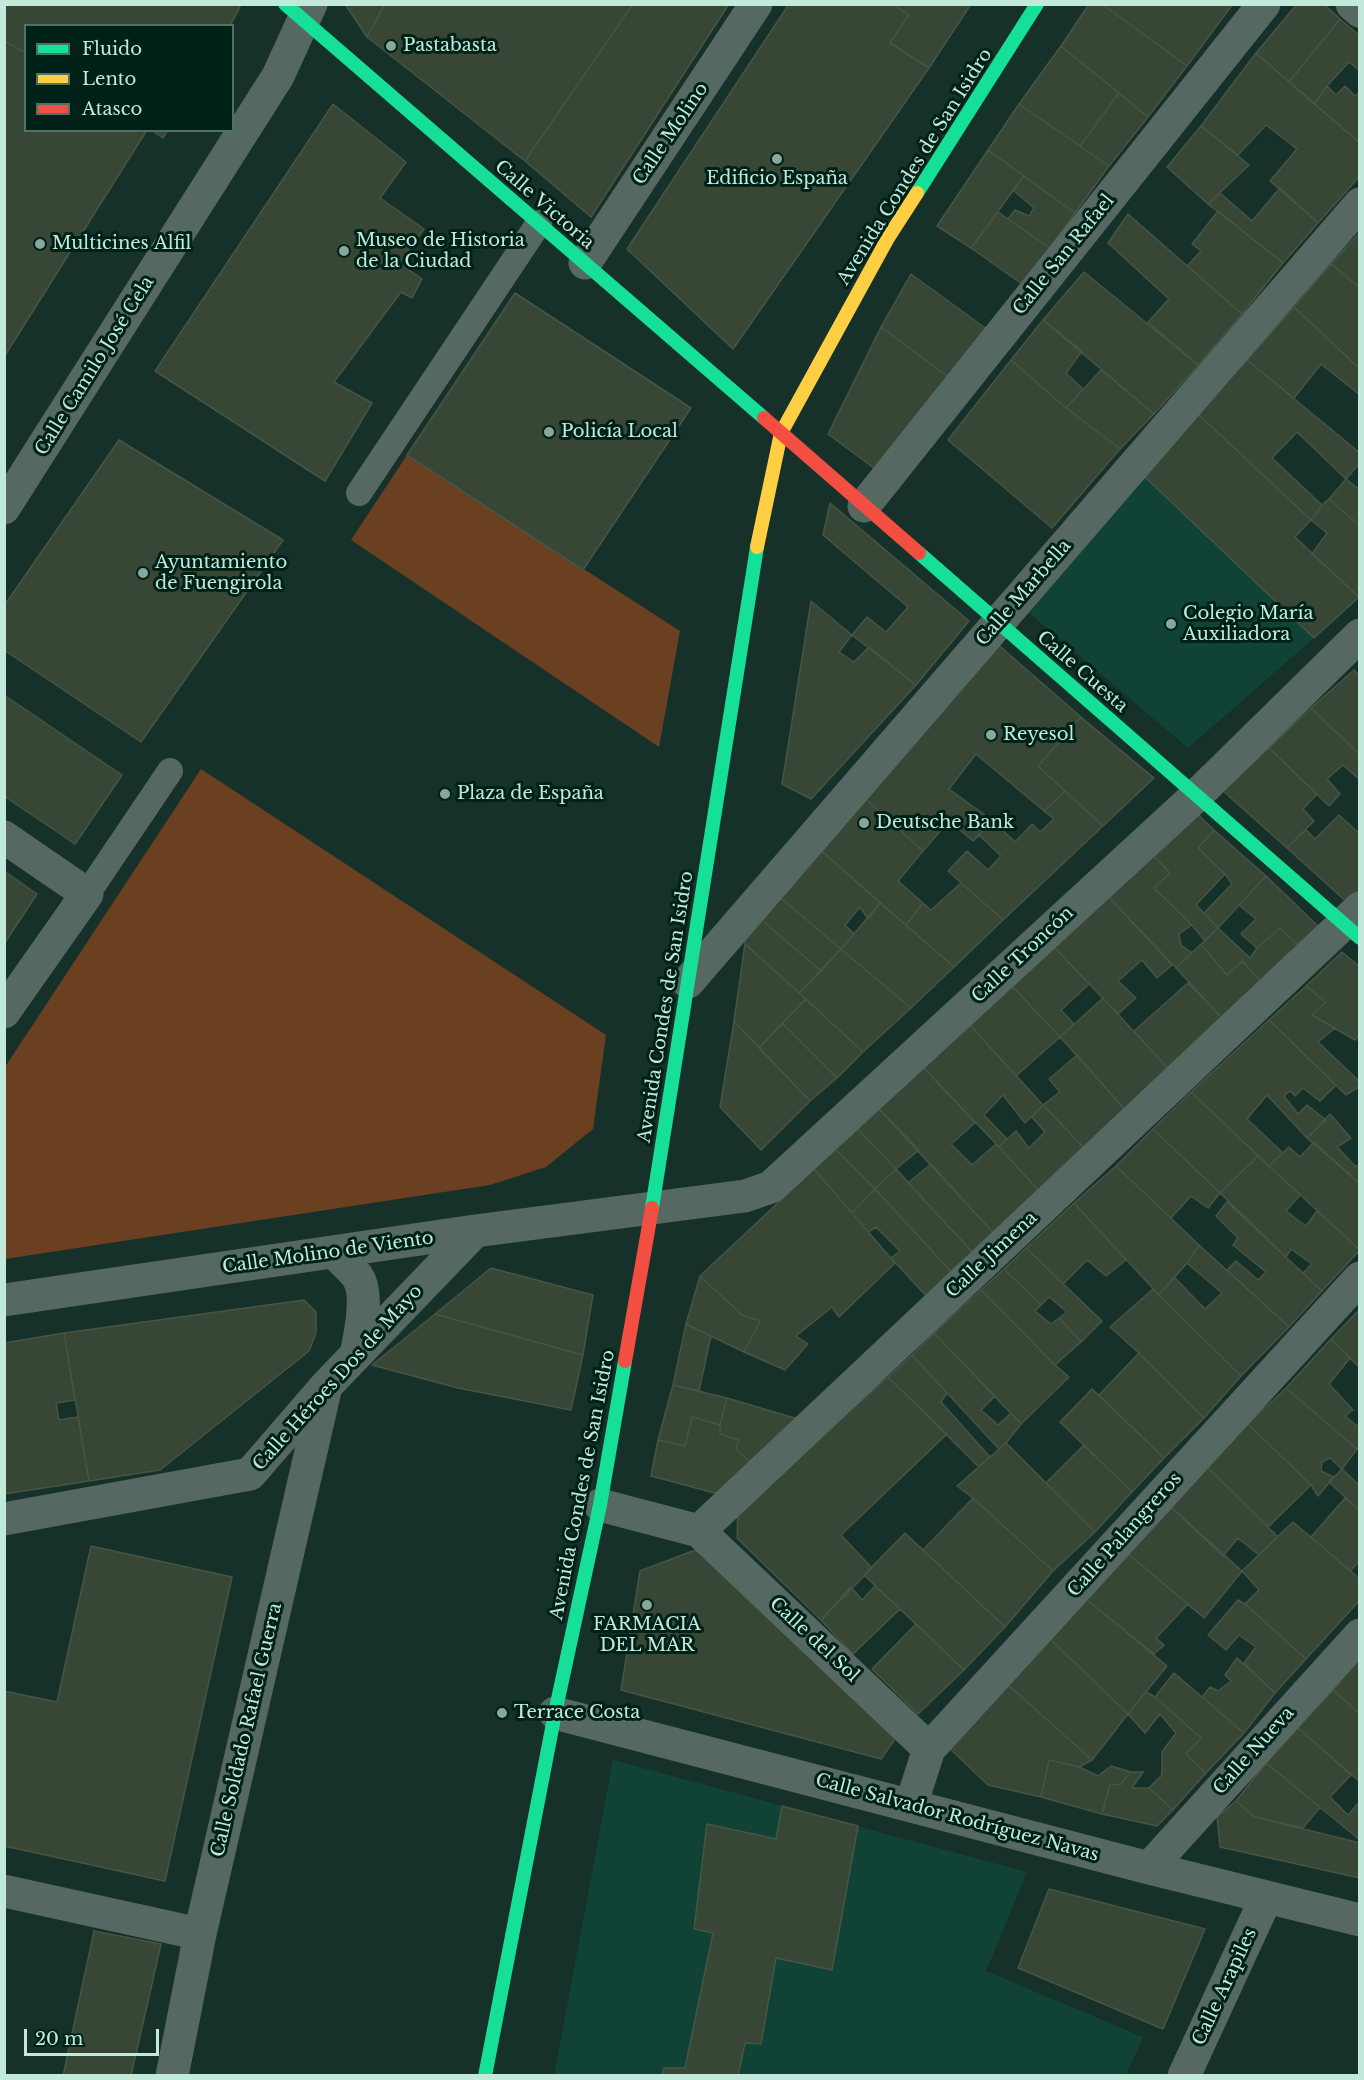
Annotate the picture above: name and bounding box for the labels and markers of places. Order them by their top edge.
place label: Pastabasta [403,35,497,57]
marker: Pastabasta [384,39,398,53]
marker: Edificio España [770,152,784,166]
place label: Edificio España [706,168,848,190]
place label: Museo de Historia de la Ciudad [356,230,525,272]
place label: Multicines Alfil [52,233,191,255]
marker: Multicines Alfil [33,237,47,251]
marker: Museo de Historia de la Ciudad [337,244,351,258]
place label: Policía Local [561,421,678,443]
marker: Policía Local [542,425,556,439]
place label: Ayuntamiento de Fuengirola [155,552,287,594]
marker: Ayuntamiento de Fuengirola [136,566,150,580]
place label: Colegio María Auxiliadora [1183,603,1314,646]
marker: Colegio María Auxiliadora [1164,617,1178,631]
place label: Reyesol [1003,724,1074,746]
marker: Reyesol [984,728,998,742]
place label: Plaza de España [457,783,604,805]
marker: Plaza de España [438,787,452,801]
place label: Deutsche Bank [876,812,1014,834]
marker: Deutsche Bank [857,816,871,830]
marker: FARMACIA DEL MAR [640,1598,654,1612]
place label: FARMACIA DEL MAR [593,1614,701,1656]
place label: Terrace Costa [514,1702,640,1724]
marker: Terrace Costa [495,1706,509,1720]

